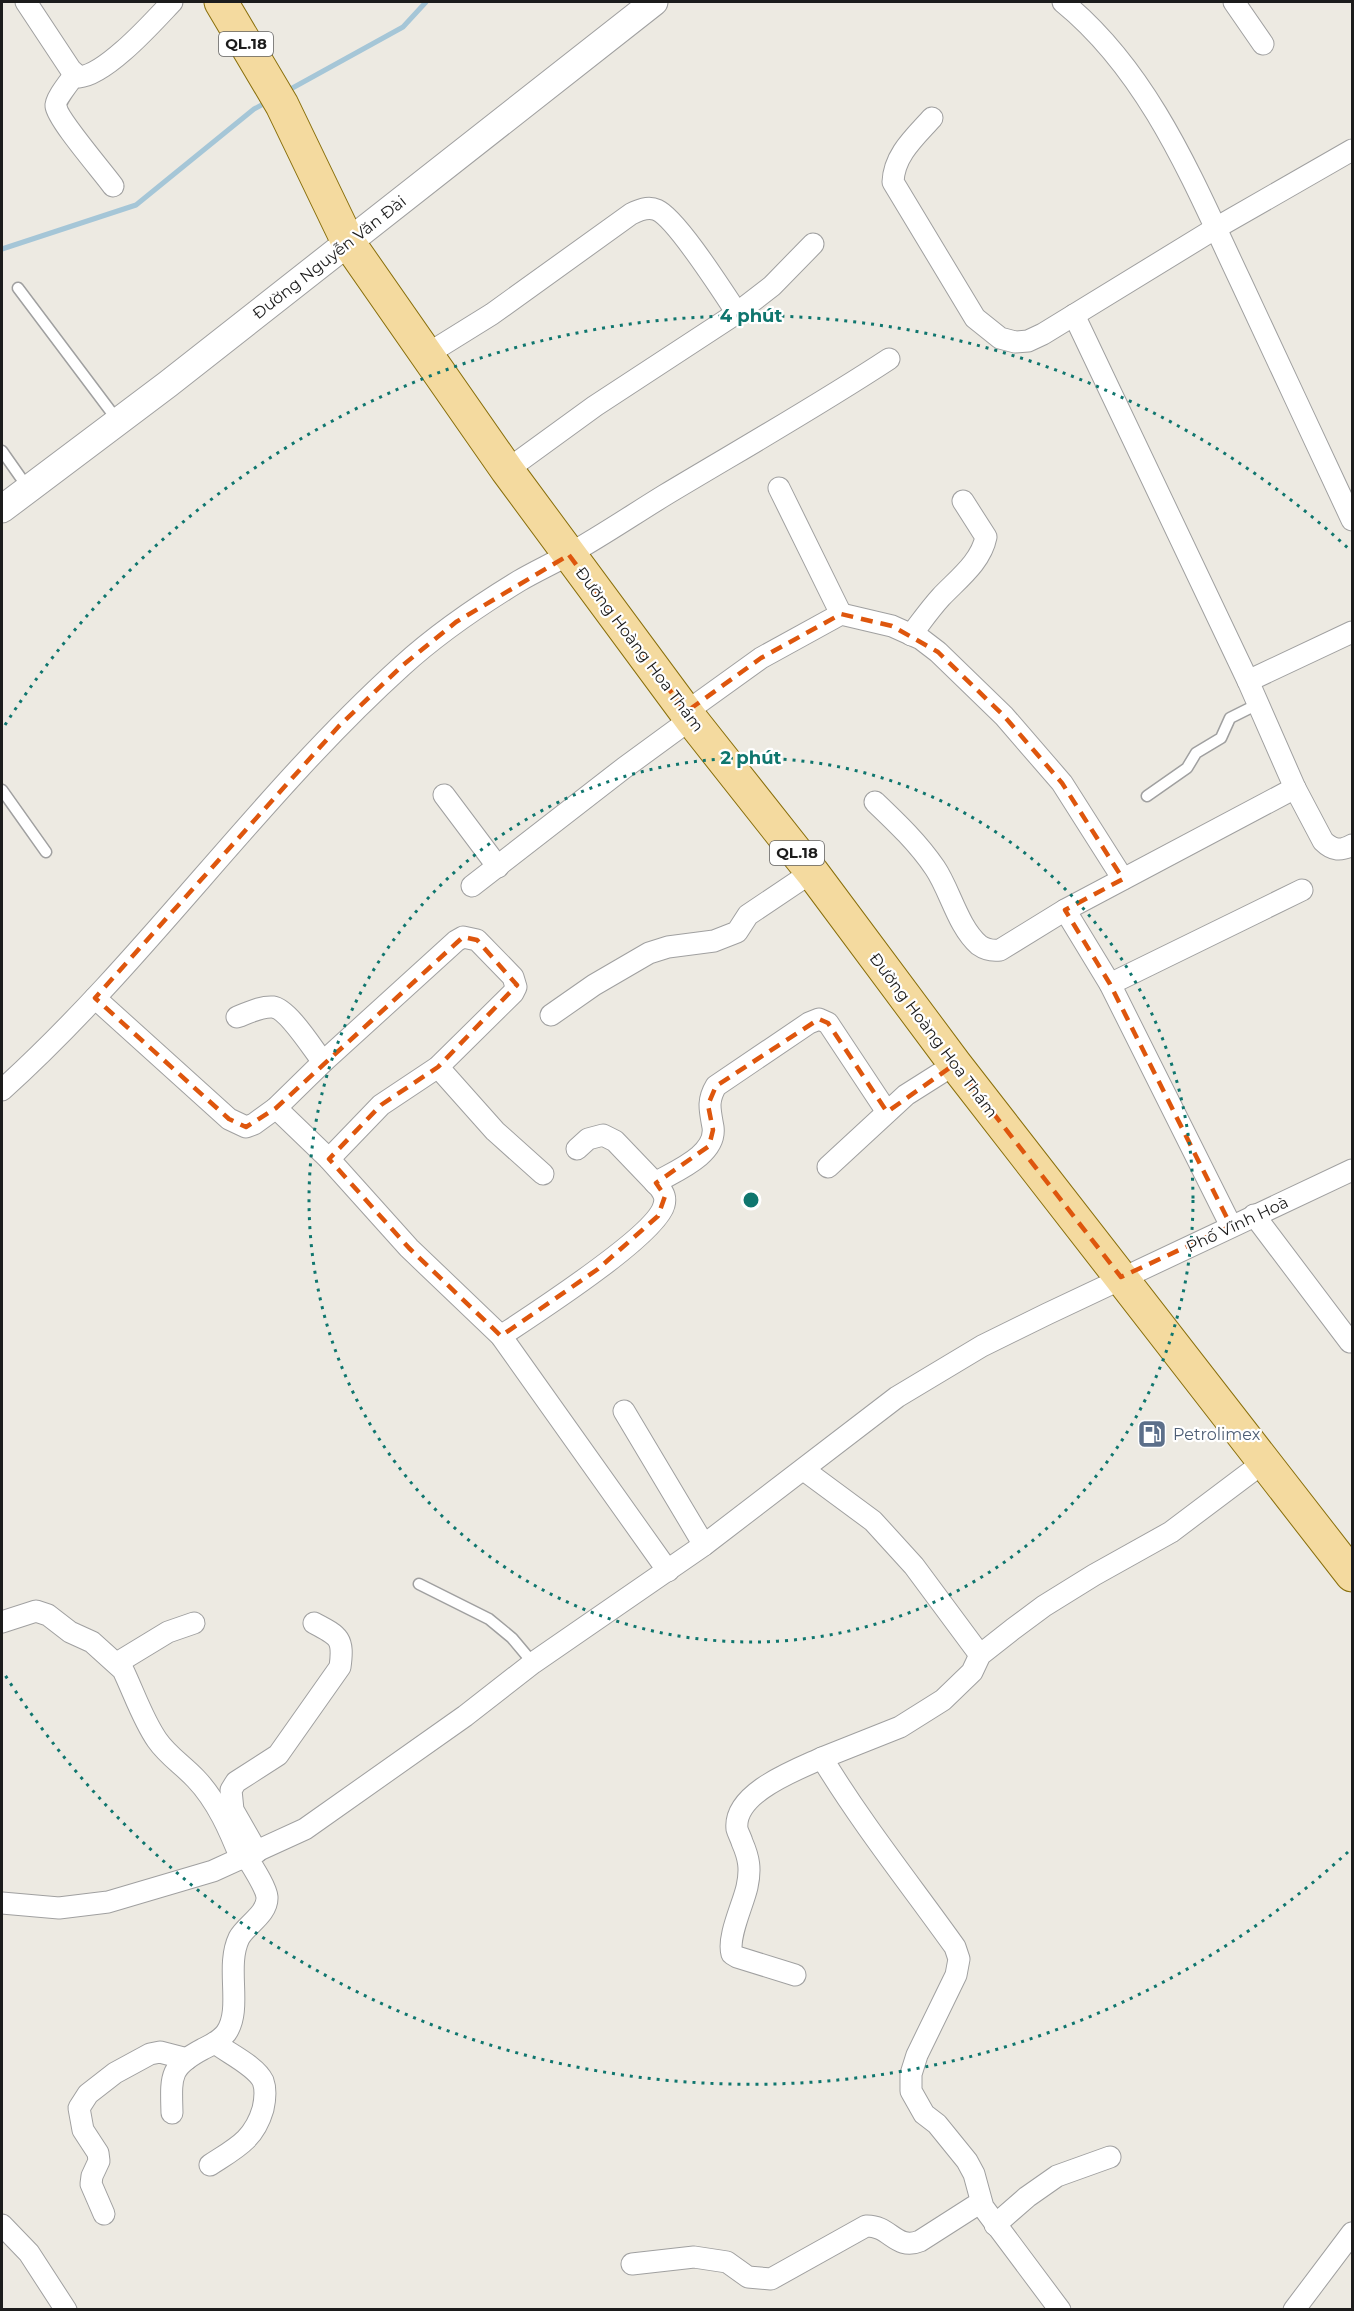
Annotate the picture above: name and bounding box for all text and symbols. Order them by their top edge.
road number: QL.18 [219,32,273,56]
street label: Đường Nguyễn Văn Đài [249,192,410,323]
text: 4 phút [720,305,782,327]
street label: Đường Hoàng Hoa Thám [571,563,708,735]
text: 2 phút [721,747,782,769]
road number: QL.18 [770,841,824,865]
street label: Đường Hoàng Hoa Thám [865,949,1002,1121]
centre of rings [741,1190,761,1210]
street label: Phố Vĩnh Hoà [1183,1192,1291,1256]
fuel station icon: Petrolimex [1136,1418,1168,1450]
place label: Petrolimex [1173,1425,1261,1444]

